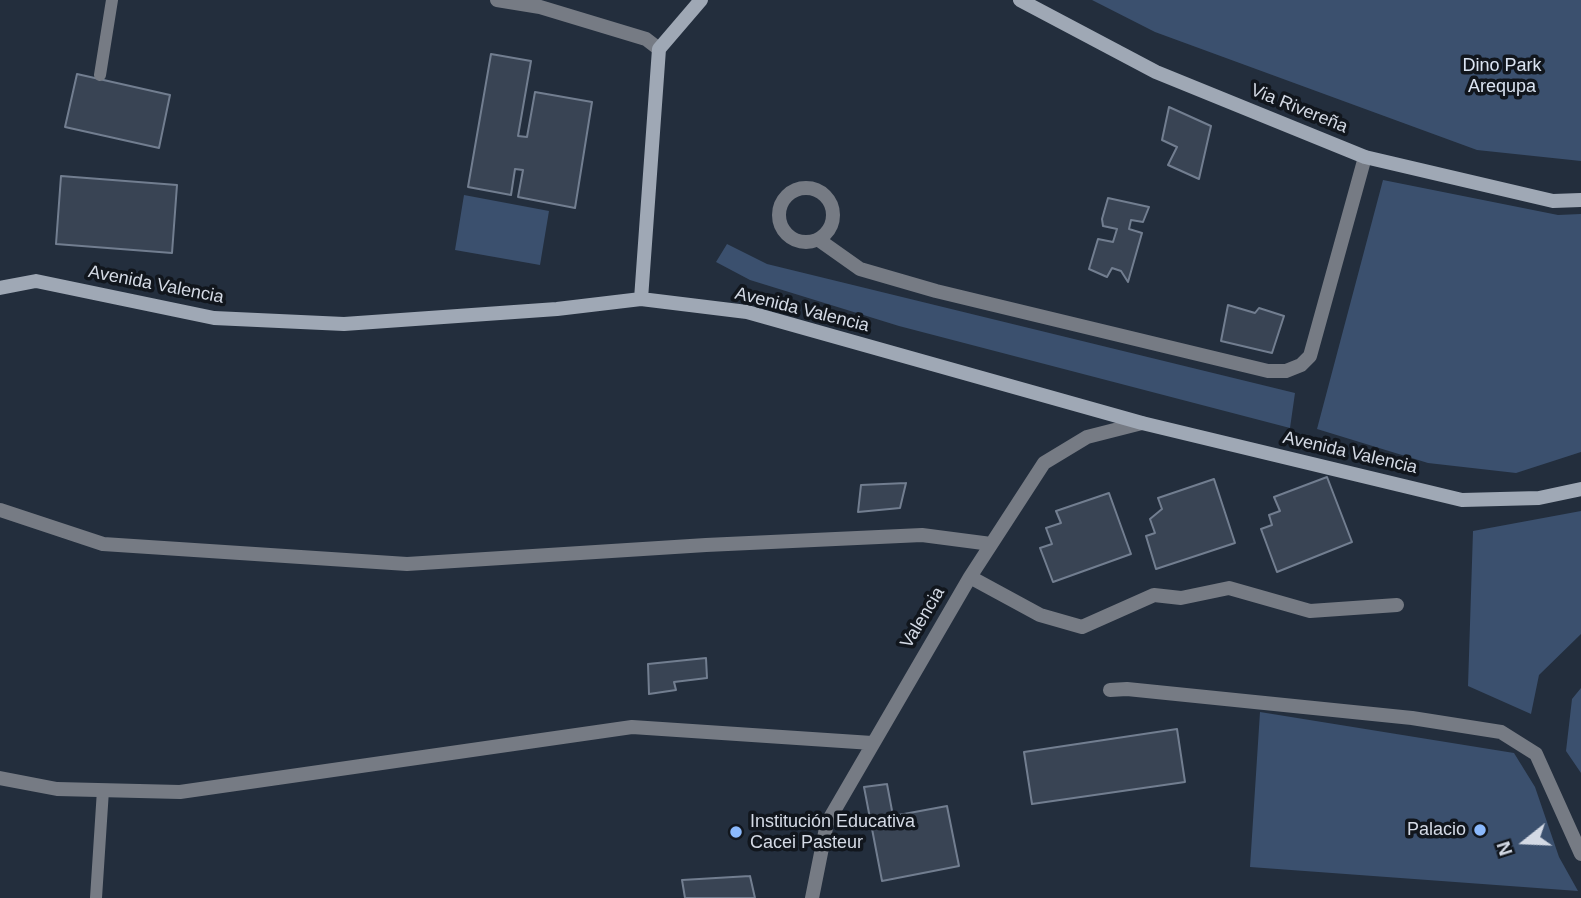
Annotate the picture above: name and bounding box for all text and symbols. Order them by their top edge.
park label: Dino Park Arequpa [1462,55,1542,98]
street label: Via Rivereña [1247,80,1351,138]
street label: Avenida Valencia [86,261,226,309]
street label: Avenida Valencia [733,283,871,337]
street label: Avenida Valencia [1281,427,1419,479]
street label: Valencia [896,583,950,653]
north arrow [1490,807,1560,877]
place label: Institución Educativa Cacei Pasteur [750,811,915,854]
place label: Palacio [1407,819,1466,841]
marker: Palacio [1472,822,1488,838]
marker: Institución Educativa Cacei Pasteur [728,824,744,840]
text: N [1492,839,1517,858]

